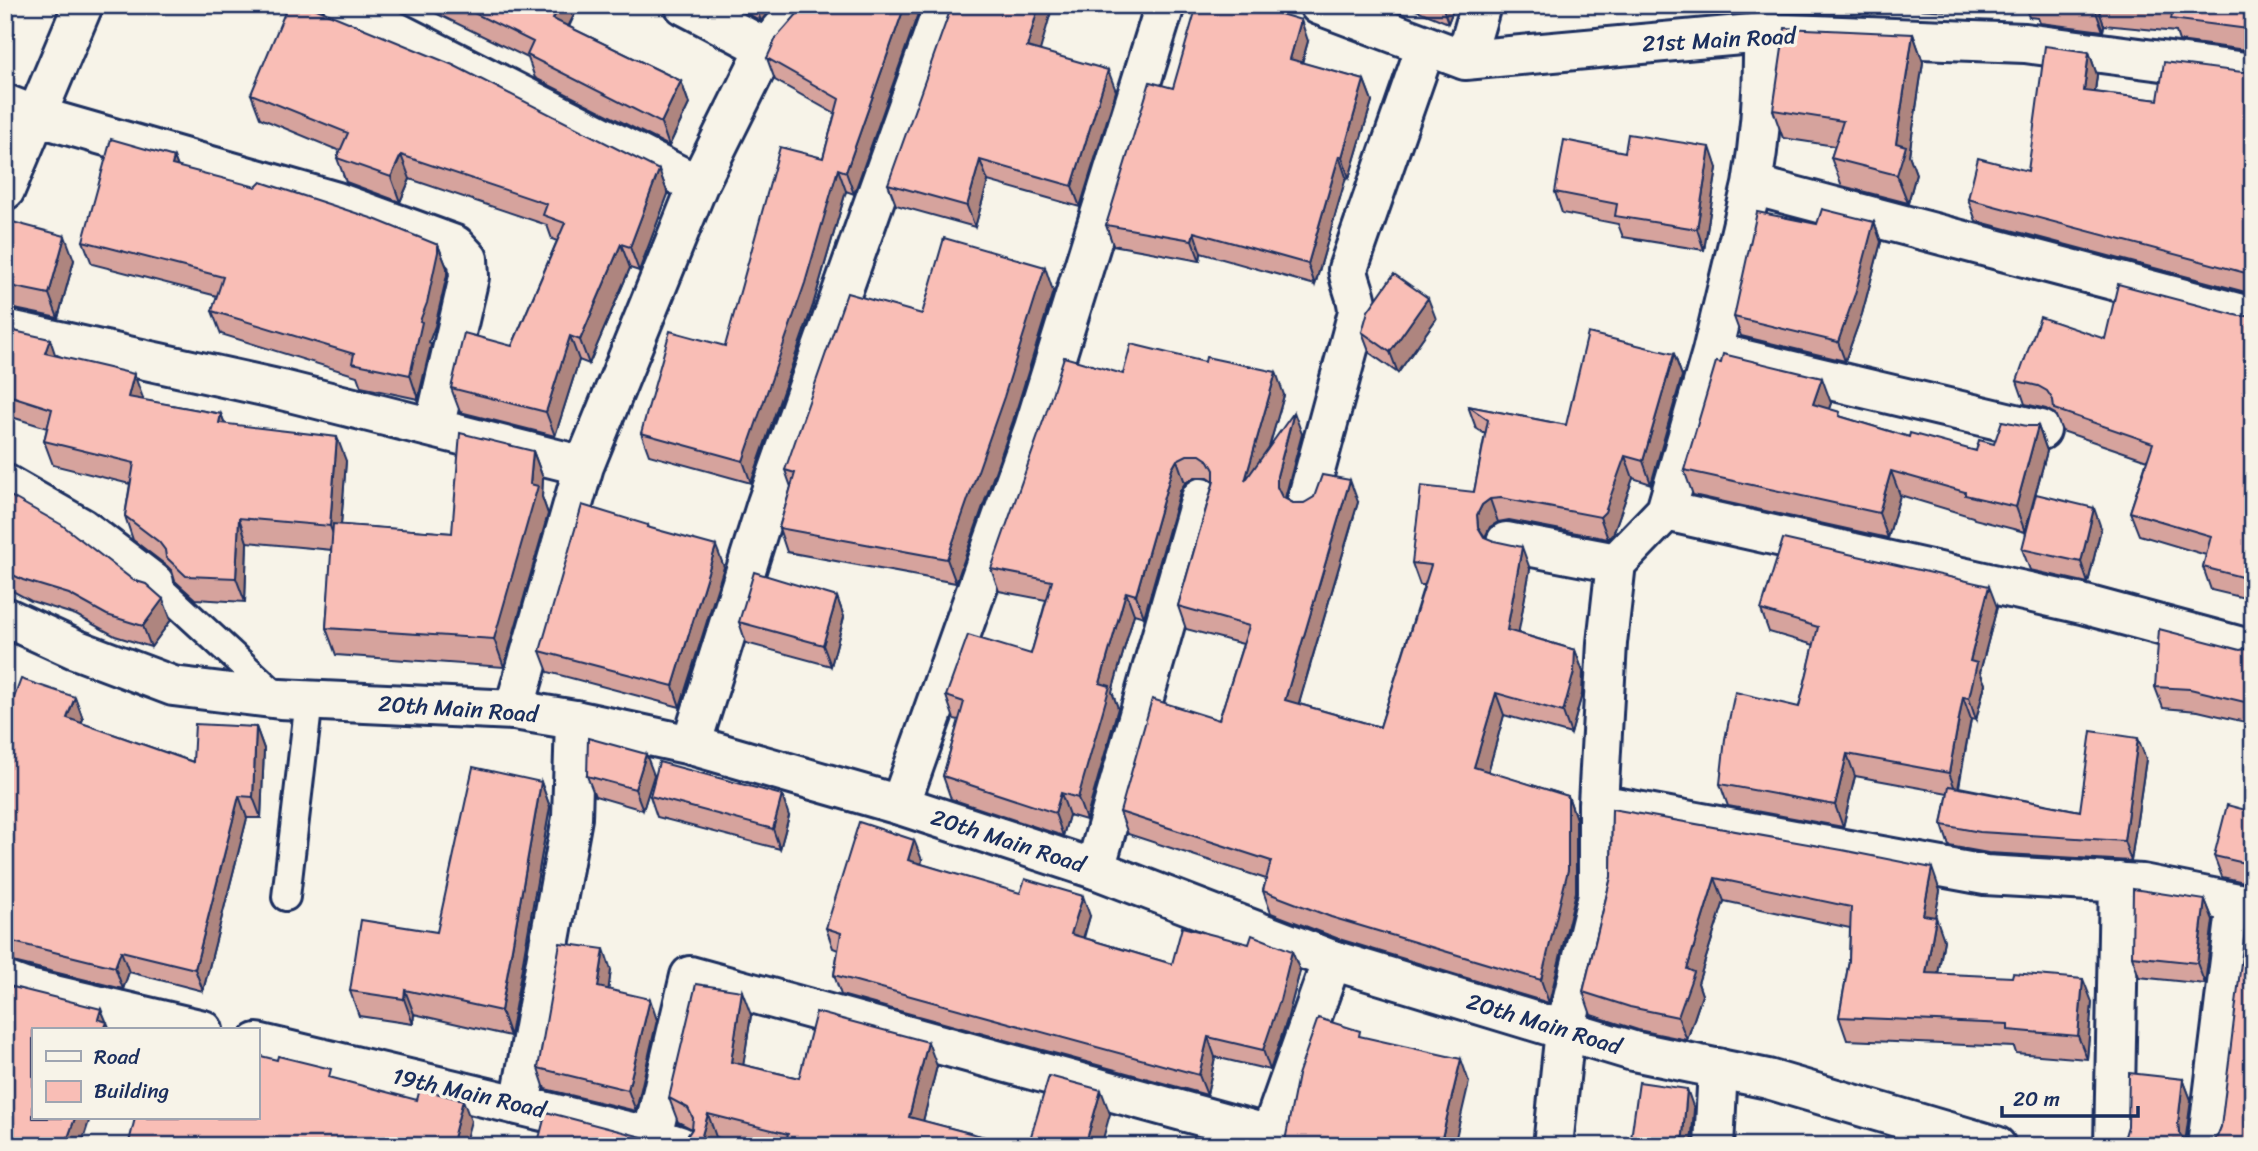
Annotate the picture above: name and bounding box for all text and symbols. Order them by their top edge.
street label: 21st Main Road [1641,15,1799,64]
street label: 20th Main Road [377,683,541,735]
street label: 20th Main Road [926,797,1092,886]
street label: 20th Main Road [1461,981,1628,1068]
legend [32,1028,259,1120]
text: Road [94,1038,141,1076]
street label: 19th Main Road [388,1055,552,1131]
text: Building [94,1072,170,1110]
scale bar [2002,1074,2139,1118]
text: 20 m [2013,1080,2060,1118]

